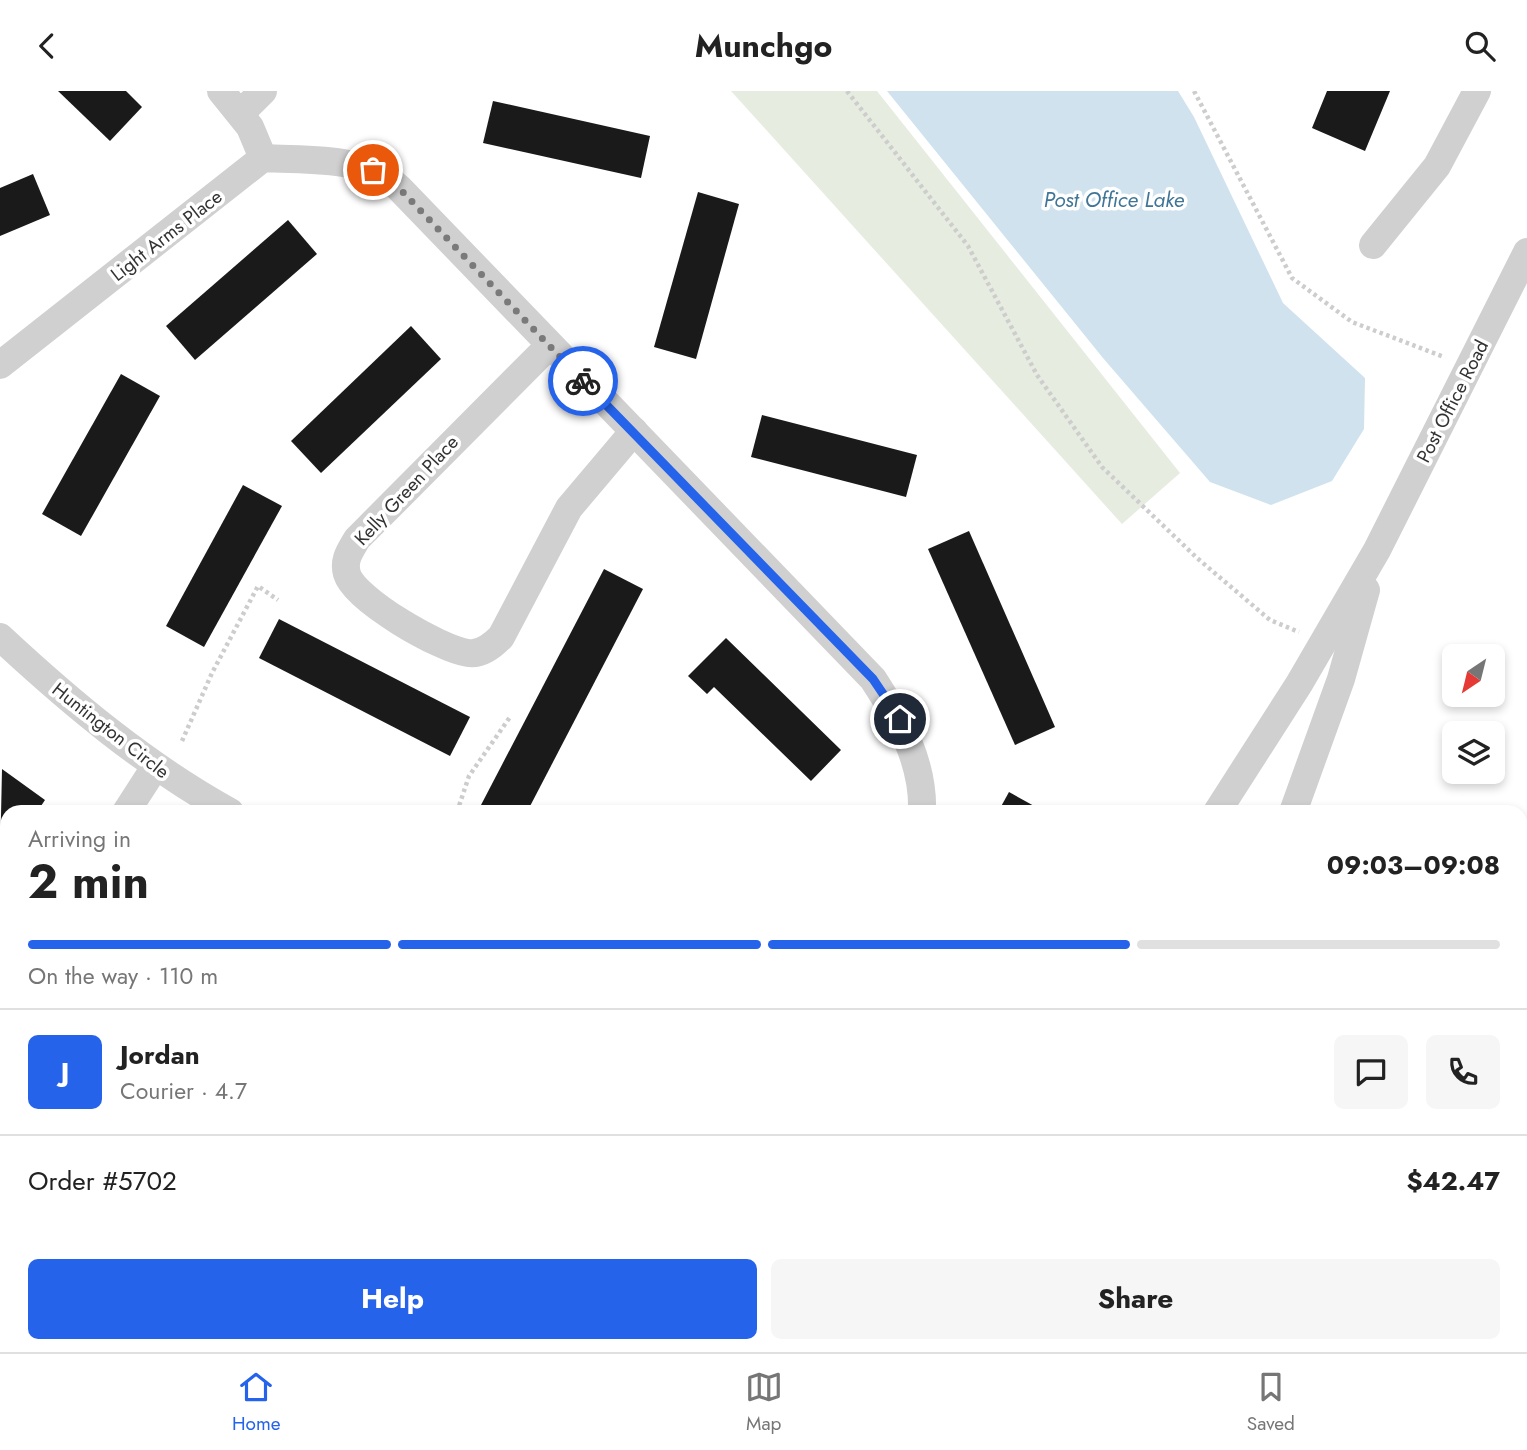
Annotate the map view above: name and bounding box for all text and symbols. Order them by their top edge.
text: Munchgo [695,23,832,69]
icon: back [28,27,66,65]
icon: search [1461,27,1499,65]
pin [343,140,403,200]
icon: bag [354,151,392,189]
street label: Light Arms Place [105,183,228,287]
water label: Post Office Lake [1044,185,1185,215]
street label: Post Office Road [1410,335,1495,467]
courier [548,346,618,416]
icon: bike [564,362,602,400]
street label: Kelly Green Place [348,429,465,551]
north arrow [1442,644,1505,707]
map controls [1442,644,1505,784]
street label: Huntington Circle [46,676,175,785]
pin [870,689,930,749]
icon: home [881,700,919,738]
button: layers [1442,721,1505,784]
text: Arriving in [28,822,131,856]
text: 09:03–09:08 [1327,846,1500,884]
text: 2 min [28,849,149,915]
text: On the way · 110 m [28,959,218,993]
button: chat [1334,1035,1408,1109]
button: phone [1426,1035,1500,1109]
text: Jordan [120,1036,200,1074]
text: J [61,1053,69,1091]
text: Courier · 4.7 [120,1074,247,1108]
text: Order #5702 [28,1162,177,1200]
text: $42.47 [1406,1162,1500,1200]
button: Help [28,1259,757,1339]
button: Share [771,1259,1500,1339]
tab: Home [232,1368,281,1437]
tab: Map [745,1368,783,1437]
tab: Saved [1247,1368,1295,1437]

